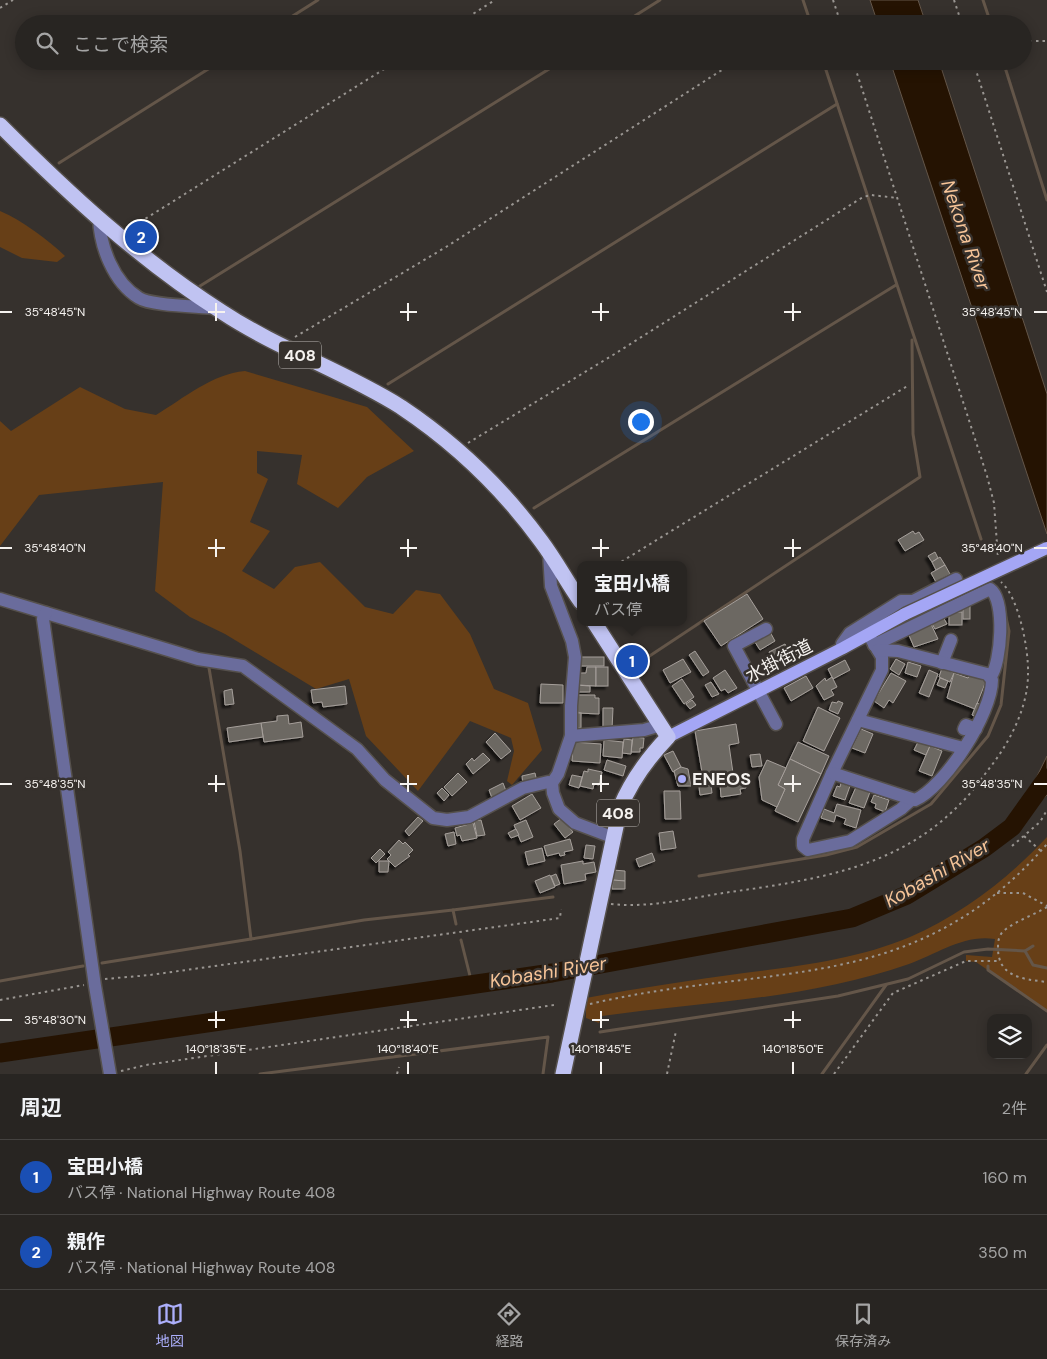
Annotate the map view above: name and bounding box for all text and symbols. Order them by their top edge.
search box [15,15,1032,70]
icon: search [33,29,61,57]
text: ここで検索 [73,32,168,57]
water label: Nekona River [935,177,997,294]
pin: 2 [125,218,157,256]
text: 35°48'45"N [25,304,85,320]
text: 35°48'45"N [962,304,1022,320]
road number: 408 [279,342,321,368]
your location [628,409,654,435]
text: 35°48'40"N [24,540,86,556]
text: 35°48'40"N [961,540,1023,556]
popup [577,561,687,626]
text: 宝田小橋 [594,571,670,596]
text: バス停 [594,599,642,620]
street label: 水掛街道 [741,634,817,688]
pin: 1 [616,642,648,680]
place label: ENEOS [692,767,751,791]
marker: ENEOS [676,773,688,785]
text: 35°48'35"N [24,776,86,792]
text: 35°48'35"N [961,776,1023,792]
road number: 408 [597,800,639,826]
water label: Kobashi River [880,832,995,913]
water label: Kobashi River [488,950,609,994]
text: 35°48'30"N [24,1012,86,1028]
map controls [987,1014,1032,1059]
button: layers [987,1014,1032,1059]
text: 140°18'35"E [186,1041,247,1057]
text: 140°18'40"E [377,1041,439,1057]
text: 140°18'45"E [571,1041,631,1057]
text: 140°18'50"E [762,1041,824,1057]
text: 周辺 [20,1094,62,1122]
text: 2件 [1002,1098,1027,1119]
text: 宝田小橋 [67,1154,143,1179]
text: 1 [33,1167,39,1188]
text: 160 m [983,1167,1027,1188]
text: バス停 · National Highway Route 408 [67,1182,335,1203]
text: 親作 [67,1229,105,1254]
text: 2 [31,1242,41,1263]
text: 350 m [978,1242,1027,1263]
text: バス停 · National Highway Route 408 [67,1257,335,1278]
tab: 地図 [156,1300,184,1350]
tab: 経路 [495,1300,523,1350]
tab: 保存済み [835,1300,891,1350]

